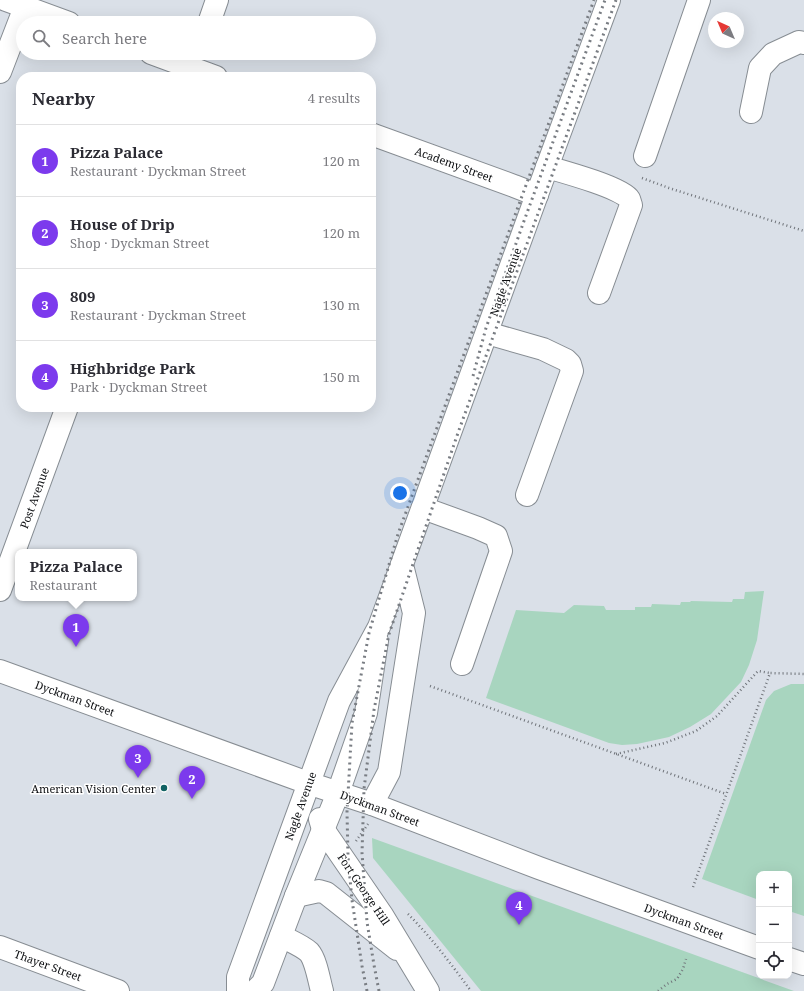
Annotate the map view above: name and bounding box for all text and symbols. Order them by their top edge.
north arrow [708,12,744,48]
search box [16,16,376,60]
icon: search [30,27,52,49]
text: Search here [62,28,147,48]
text: Nearby [32,87,95,110]
text: 4 results [308,89,360,107]
text: Pizza Palace [70,142,163,162]
street label: Academy Street [413,143,495,185]
text: 1 [41,152,49,170]
text: 120 m [323,152,360,170]
text: Restaurant · Dyckman Street [70,162,246,180]
text: House of Drip [70,214,175,234]
text: 2 [41,224,49,242]
text: 120 m [323,224,360,242]
text: Shop · Dyckman Street [70,234,209,252]
street label: Nagle Avenue [486,246,524,318]
text: 809 [70,286,95,306]
text: 3 [41,296,49,314]
text: 130 m [323,296,360,314]
text: Restaurant · Dyckman Street [70,306,246,324]
text: Highbridge Park [70,358,195,378]
text: 4 [41,368,49,386]
text: 150 m [323,368,360,386]
text: Park · Dyckman Street [70,378,207,396]
street label: Post Avenue [16,465,52,531]
your location [390,483,410,503]
popup [15,549,137,601]
text: Pizza Palace [30,556,122,576]
text: Restaurant [30,576,97,594]
pin: 1 [63,614,89,647]
street label: Dyckman Street [33,677,117,719]
pin: 3 [125,745,151,778]
pin: 2 [179,766,205,799]
street label: Nagle Avenue [281,770,319,842]
place label: American Vision Center [31,781,157,796]
marker: American Vision Center [159,783,169,793]
street label: Dyckman Street [338,787,422,829]
street label: Fort George Hill [334,850,394,928]
map controls [756,871,792,979]
button: + [756,871,792,907]
pin: 4 [506,892,532,925]
street label: Dyckman Street [642,900,726,942]
button: − [756,907,792,943]
button: locate [756,943,792,979]
street label: Thayer Street [12,946,84,984]

